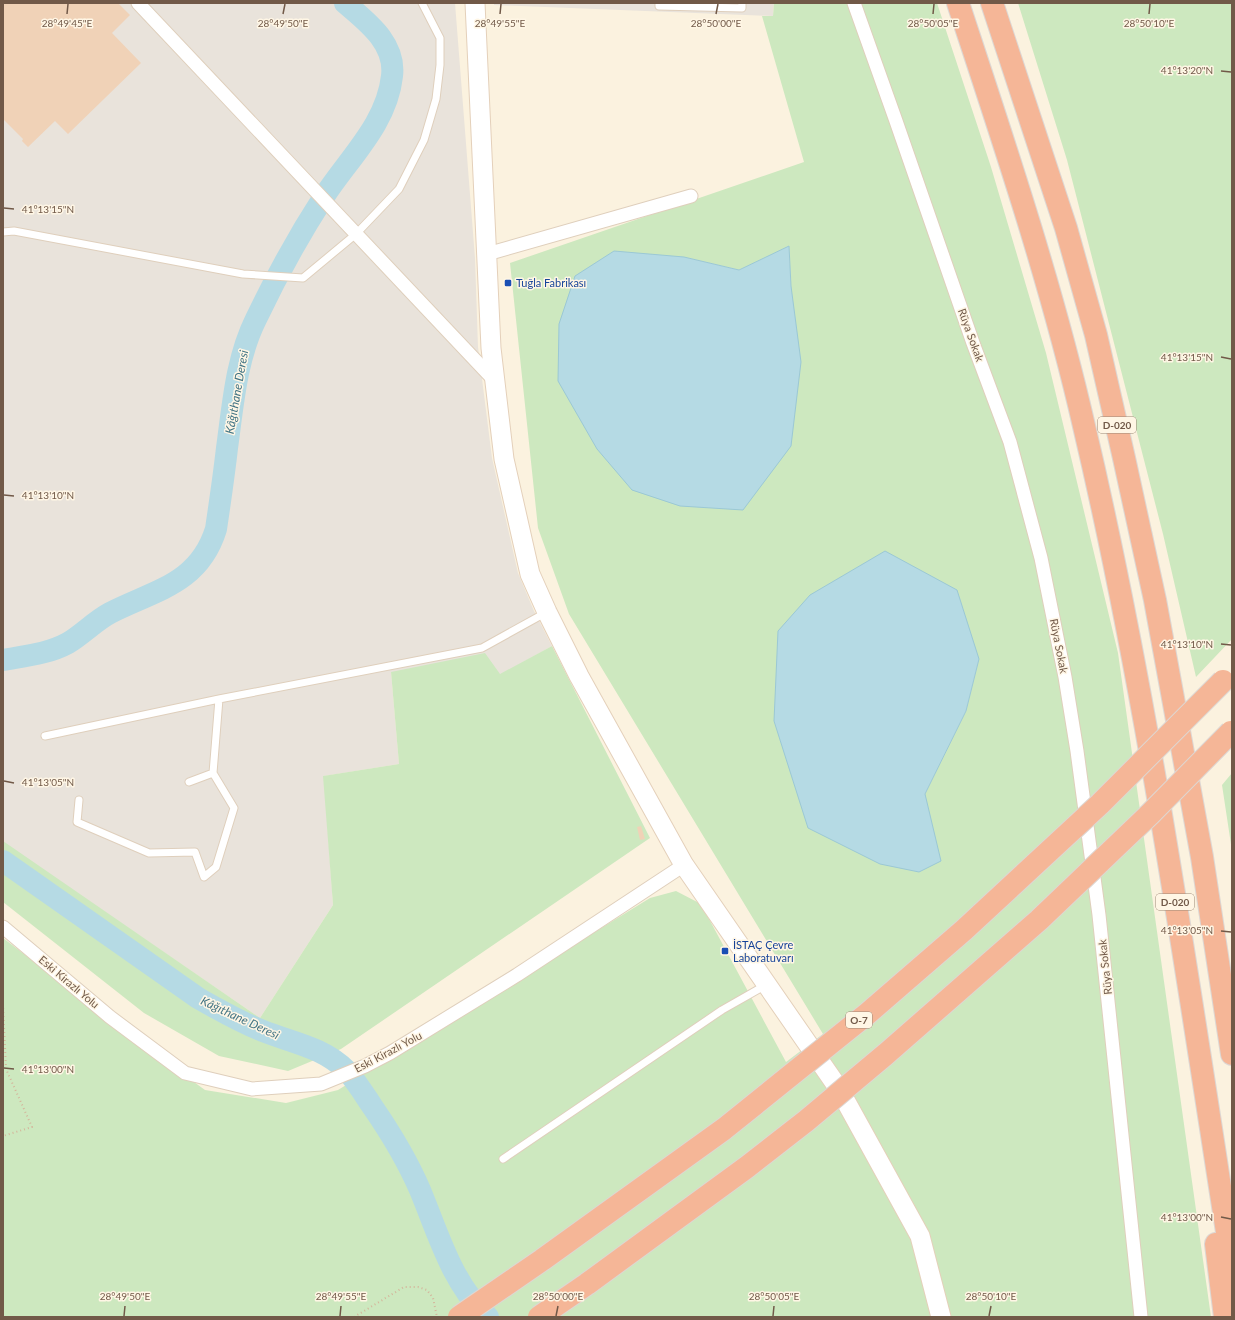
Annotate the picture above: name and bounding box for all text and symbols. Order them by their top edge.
text: 28°49'45"E [42,17,92,29]
text: 28°49'50"E [258,17,308,29]
text: 28°49'55"E [475,17,525,29]
text: 28°50'00"E [691,17,741,29]
text: 28°50'05"E [908,17,958,29]
text: 28°50'10"E [1124,17,1174,29]
text: 41°13'20"N [1161,64,1213,76]
text: 41°13'15"N [22,203,74,215]
place label: Tuğla Fabrikası [516,276,586,289]
marker: Tuğla Fabrikası [503,278,513,288]
street label: Rüya Sokak [956,307,987,363]
water label: Kâğıthane Deresi [222,349,251,435]
text: 41°13'15"N [1161,351,1213,363]
road number: D-020 [1098,417,1136,433]
text: 41°13'10"N [22,489,74,501]
street label: Rüya Sokak [1048,617,1071,675]
text: 41°13'10"N [1161,638,1213,650]
text: 41°13'05"N [22,776,74,788]
road number: D-020 [1156,894,1194,910]
text: 41°13'05"N [1161,924,1213,936]
place label: İSTAÇ Çevre Laboratuvarı [733,938,794,964]
street label: Rüya Sokak [1095,938,1114,995]
marker: İSTAÇ Çevre Laboratuvarı [720,946,730,956]
street label: Eski Kirazlı Yolu [37,953,102,1011]
water label: Kâğıthane Deresi [199,993,282,1042]
road number: O-7 [846,1012,872,1028]
street label: Eski Kirazlı Yolu [352,1028,424,1075]
text: 41°13'00"N [22,1063,74,1075]
text: 41°13'00"N [1161,1211,1213,1223]
text: 28°49'50"E [100,1290,150,1302]
text: 28°49'55"E [316,1290,366,1302]
text: 28°50'00"E [533,1290,583,1302]
text: 28°50'05"E [749,1290,799,1302]
text: 28°50'10"E [966,1290,1016,1302]

